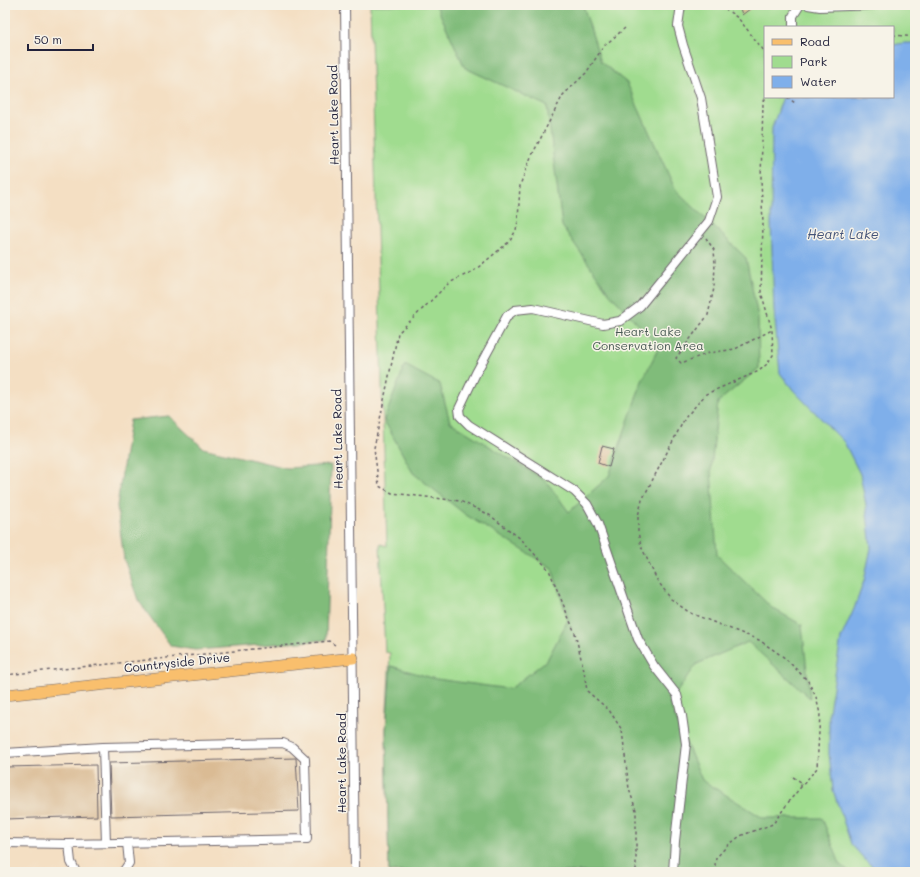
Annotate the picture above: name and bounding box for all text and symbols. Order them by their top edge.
scale bar [28,26,93,52]
legend [764,26,894,98]
text: 50 m [34,31,62,47]
text: Road [800,33,830,49]
text: Park [800,53,827,69]
street label: Heart Lake Road [324,65,342,165]
text: Water [800,73,837,89]
water label: Heart Lake [807,225,879,242]
park label: Heart Lake Conservation Area [592,323,704,353]
street label: Heart Lake Road [328,389,346,489]
street label: Countryside Drive [123,648,231,676]
street label: Heart Lake Road [333,713,349,813]

